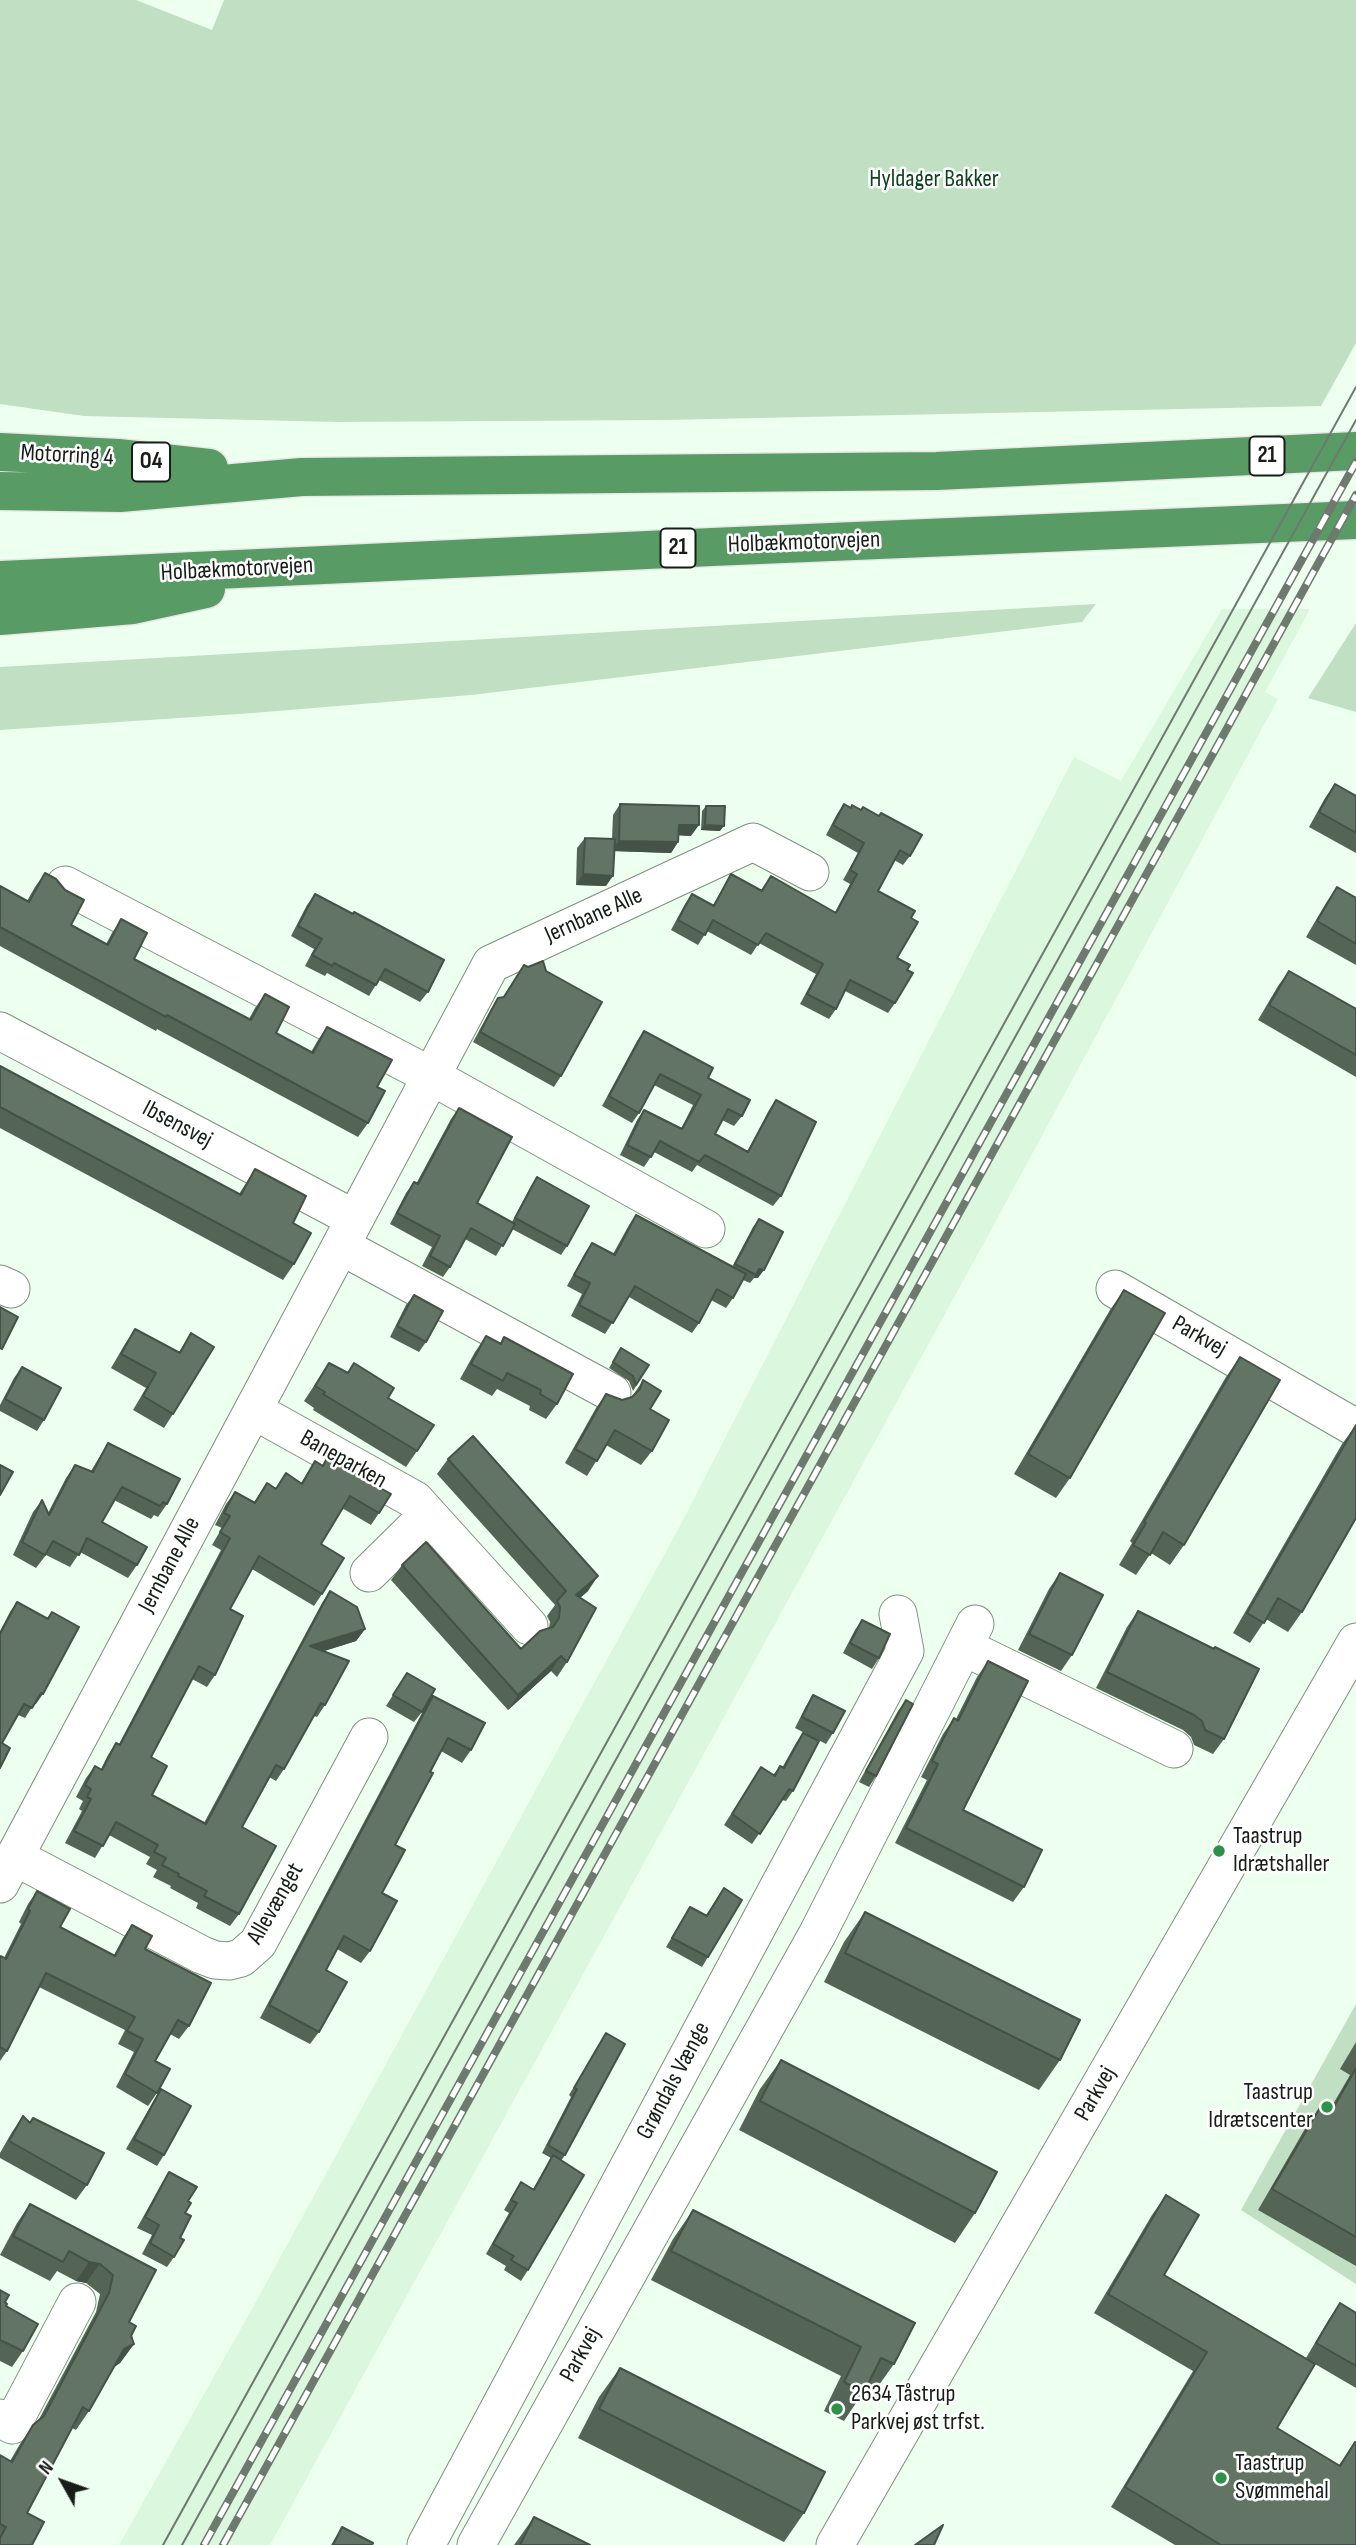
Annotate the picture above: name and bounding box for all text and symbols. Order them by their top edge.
park label: Hyldager Bakker [869,166,999,194]
road number: 21 [1250,436,1284,476]
street label: Motorring 4 [20,439,114,473]
road number: O4 [132,442,170,482]
street label: Holbækmotorvejen [727,526,881,560]
road number: 21 [660,528,696,568]
street label: Holbækmotorvejen [160,552,314,588]
street label: Jernbane Alle [541,882,647,950]
street label: Ibsensvej [137,1095,217,1155]
street label: Parkvej [1167,1310,1231,1364]
street label: Baneparken [295,1424,391,1496]
street label: Jernbane Alle [133,1512,207,1618]
place label: Taastrup Idrætshaller [1233,1823,1329,1879]
marker: Taastrup Idrætshaller [1211,1843,1227,1859]
street label: Allevænget [241,1858,311,1950]
street label: Grøndals Vænge [631,2017,717,2145]
street label: Parkvej [1069,2062,1123,2126]
place label: Taastrup Idrætscenter [1208,2079,1313,2135]
marker: Taastrup Idrætscenter [1319,2099,1335,2115]
street label: Parkvej [554,2323,608,2387]
place label: 2634 Tåstrup Parkvej øst trfst. [851,2381,985,2437]
marker: 2634 Tåstrup Parkvej øst trfst. [829,2401,845,2417]
north arrow [28,2447,98,2517]
place label: Taastrup Svømmehal [1235,2450,1329,2506]
text: N [34,2457,59,2479]
marker: Taastrup Svømmehal [1213,2470,1229,2486]

